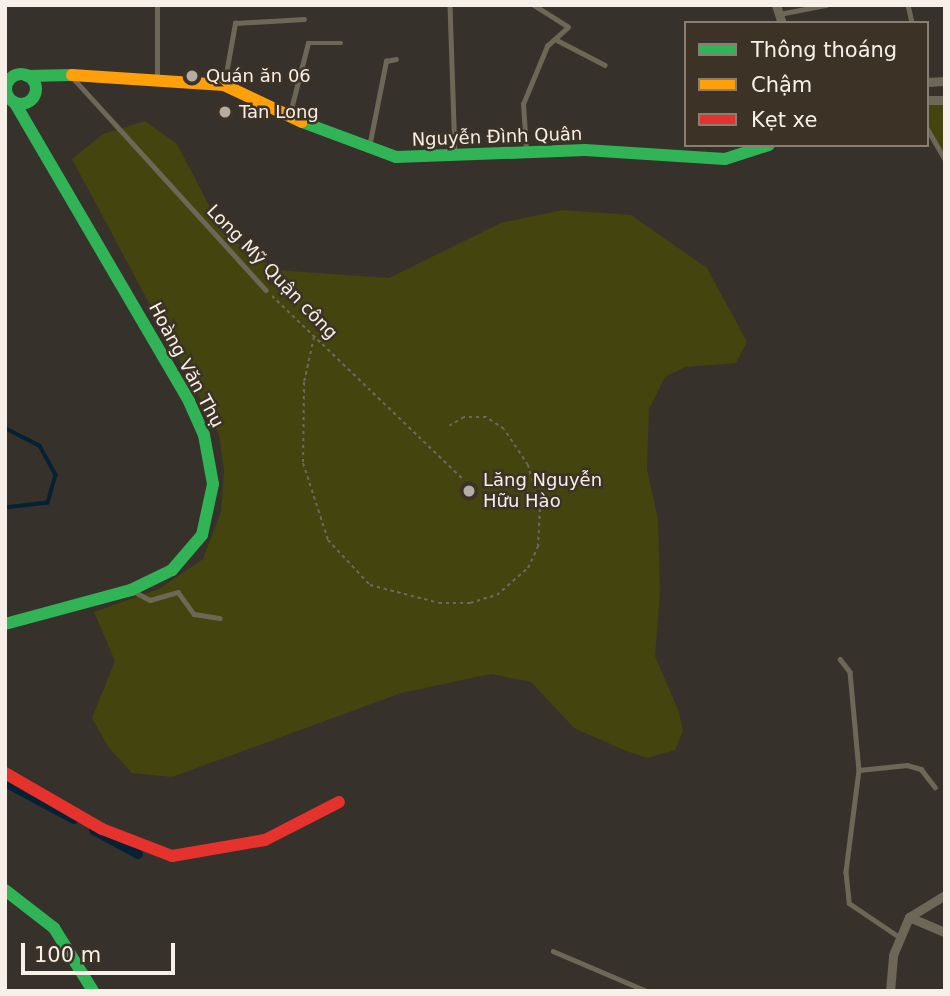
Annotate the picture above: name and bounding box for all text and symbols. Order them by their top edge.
legend [684,21,929,147]
text: Thông thoáng [751,38,897,62]
place label: Quán ăn 06 [206,65,311,87]
marker: Quán ăn 06 [184,68,200,84]
text: Chậm [751,73,812,97]
place label: Tan Long [239,101,319,123]
marker: Tan Long [217,104,233,120]
text: Kẹt xe [751,108,817,132]
street label: Nguyễn Đình Quân [411,123,583,151]
street label: Long Mỹ Quận công [202,200,342,344]
street label: Hoàng Văn Thụ [144,299,228,431]
place label: Lăng Nguyễn Hữu Hào [483,470,602,512]
marker: Lăng Nguyễn Hữu Hào [461,483,477,499]
scale bar [24,930,178,974]
text: 100 m [34,943,101,967]

